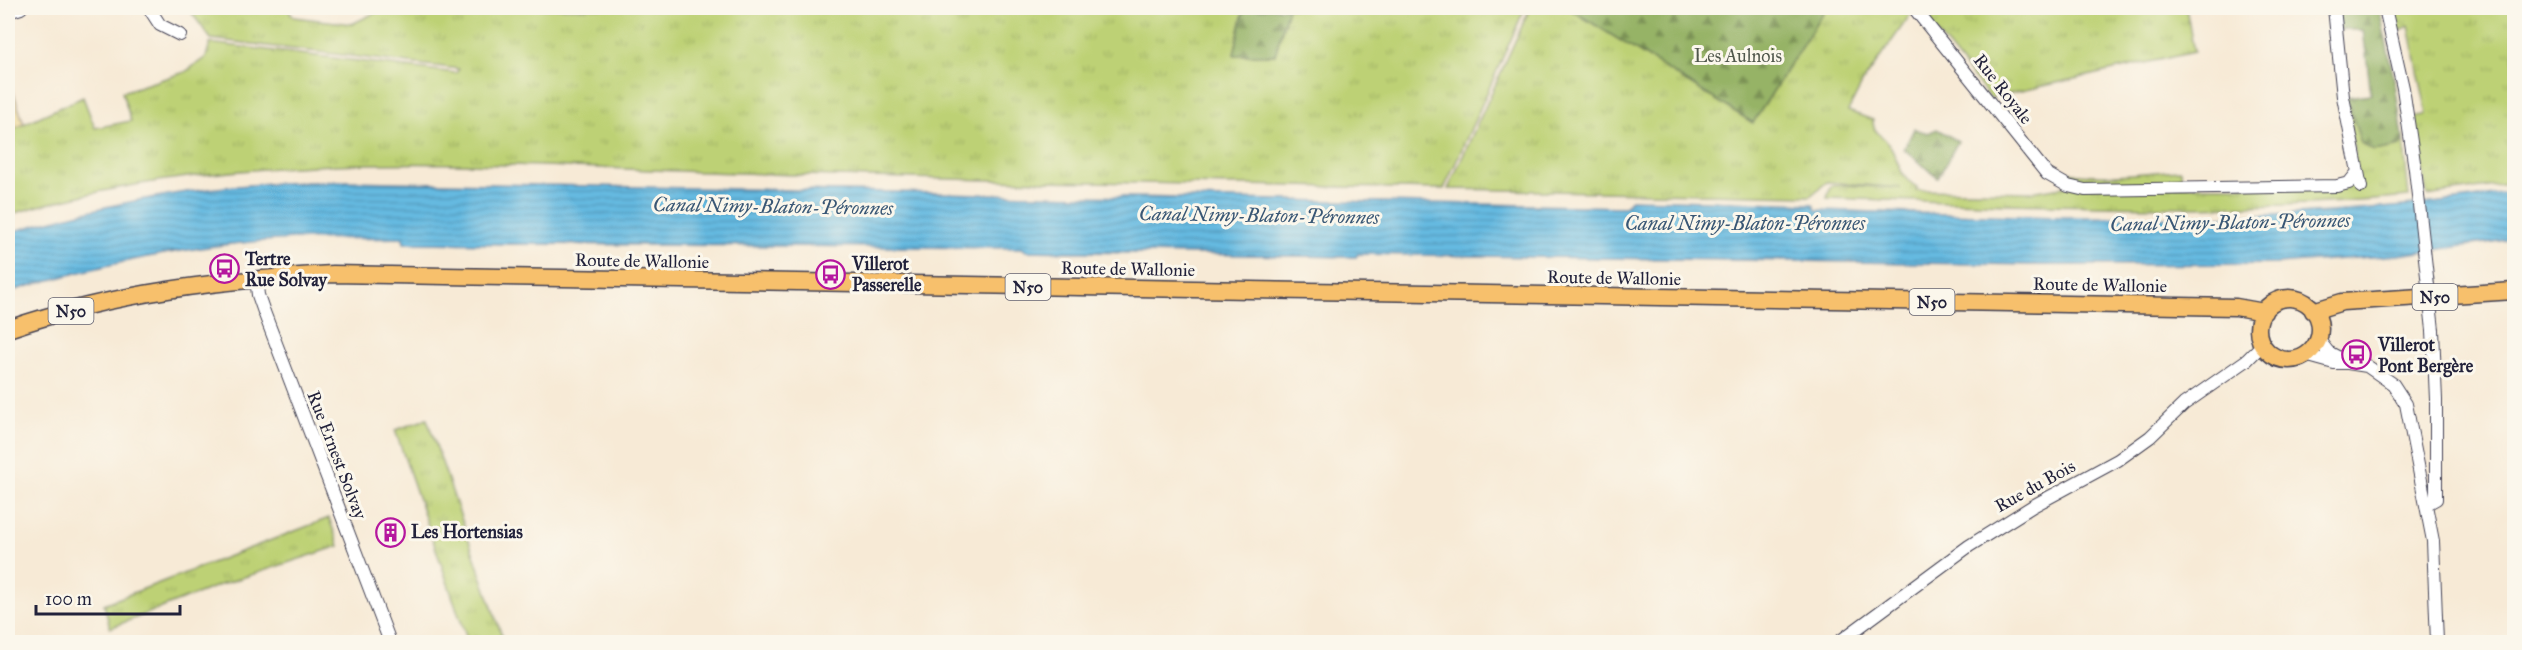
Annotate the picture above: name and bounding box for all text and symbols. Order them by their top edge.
park label: Les Aulnois [1694,45,1782,67]
street label: Rue Royale [1969,49,2037,129]
water label: Canal Nimy-Blaton-Péronnes [653,192,895,220]
water label: Canal Nimy-Blaton-Péronnes [1139,201,1381,229]
water label: Canal Nimy-Blaton-Péronnes [2110,208,2352,236]
water label: Canal Nimy-Blaton-Péronnes [1625,211,1866,235]
place label: Tertre Rue Solvay [244,248,329,292]
street label: Route de Wallonie [575,249,709,273]
bus stop icon: Tertre Rue Solvay [208,253,240,285]
place label: Villerot Passerelle [851,253,922,296]
street label: Route de Wallonie [1061,257,1195,281]
bus stop icon: Villerot Passerelle [815,258,847,290]
street label: Route de Wallonie [1547,266,1681,290]
street label: Route de Wallonie [2033,273,2167,297]
road number: N50 [1006,274,1050,300]
road number: N50 [2412,284,2458,310]
road number: N50 [1910,289,1954,315]
road number: N50 [48,298,94,324]
place label: Villerot Pont Bergère [2377,334,2474,378]
bus stop icon: Villerot Pont Bergère [2341,339,2373,371]
street label: Rue Ernest Solvay [302,388,372,523]
street label: Rue du Bois [1991,455,2079,517]
building icon: Les Hortensias [374,516,406,548]
place label: Les Hortensias [411,521,523,543]
scale bar [36,578,180,616]
text: 100 m [45,588,92,610]

